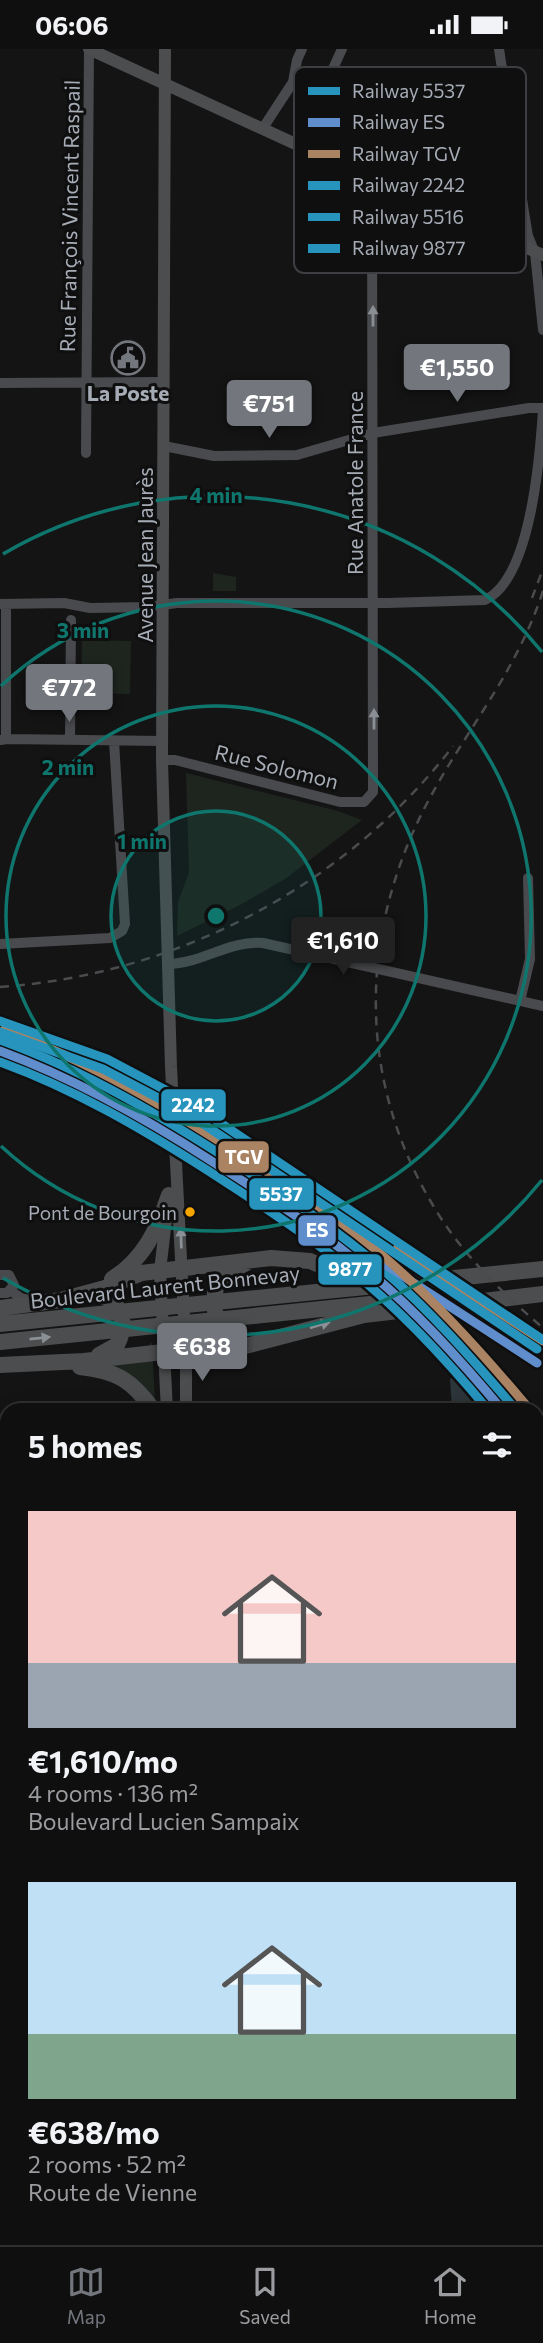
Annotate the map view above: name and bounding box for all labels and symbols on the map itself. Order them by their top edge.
legend [294,67,526,273]
text: Railway 5537 [352,79,465,102]
street label: Rue François Vincent Raspail [54,80,84,352]
text: Railway ES [352,110,445,133]
text: Railway TGV [352,142,461,165]
text: Railway 2242 [352,173,465,196]
text: Railway 5516 [352,205,464,228]
text: Railway 9877 [352,236,466,259]
one-way arrow [367,305,379,327]
public building icon: La Poste [109,339,147,377]
pin: €1,550 [400,345,514,404]
place label: La Poste [87,380,169,405]
pin: €751 [228,381,310,440]
street label: Rue Anatole France [342,391,367,575]
street label: Avenue Jean Jaurès [132,467,157,643]
text: 4 min [189,482,243,507]
text: 3 min [57,617,109,642]
pin: €772 [28,665,110,724]
one-way arrow [368,707,380,729]
street label: Rue Solomon [213,739,341,793]
text: 2 min [42,754,94,779]
text: 1 min [117,828,167,853]
centre of rings [204,904,228,928]
pin: €1,610 [286,918,400,977]
line badge: 2242 [160,1088,227,1122]
text: 2242 [171,1093,215,1116]
line badge: TGV [217,1140,270,1174]
text: TGV [224,1145,264,1168]
line badge: 5537 [248,1177,315,1211]
text: 5537 [259,1182,303,1205]
place label: Pont de Bourgoin [28,1201,177,1224]
marker: Pont de Bourgoin [183,1205,197,1219]
line badge: ES [297,1214,337,1247]
text: ES [306,1218,328,1241]
one-way arrow [175,1227,186,1249]
line badge: 9877 [317,1253,383,1286]
text: 9877 [328,1257,372,1280]
street label: Boulevard Laurent Bonnevay [29,1259,301,1313]
one-way arrow [310,1319,332,1330]
pin: €638 [161,1323,243,1383]
one-way arrow [30,1332,52,1343]

